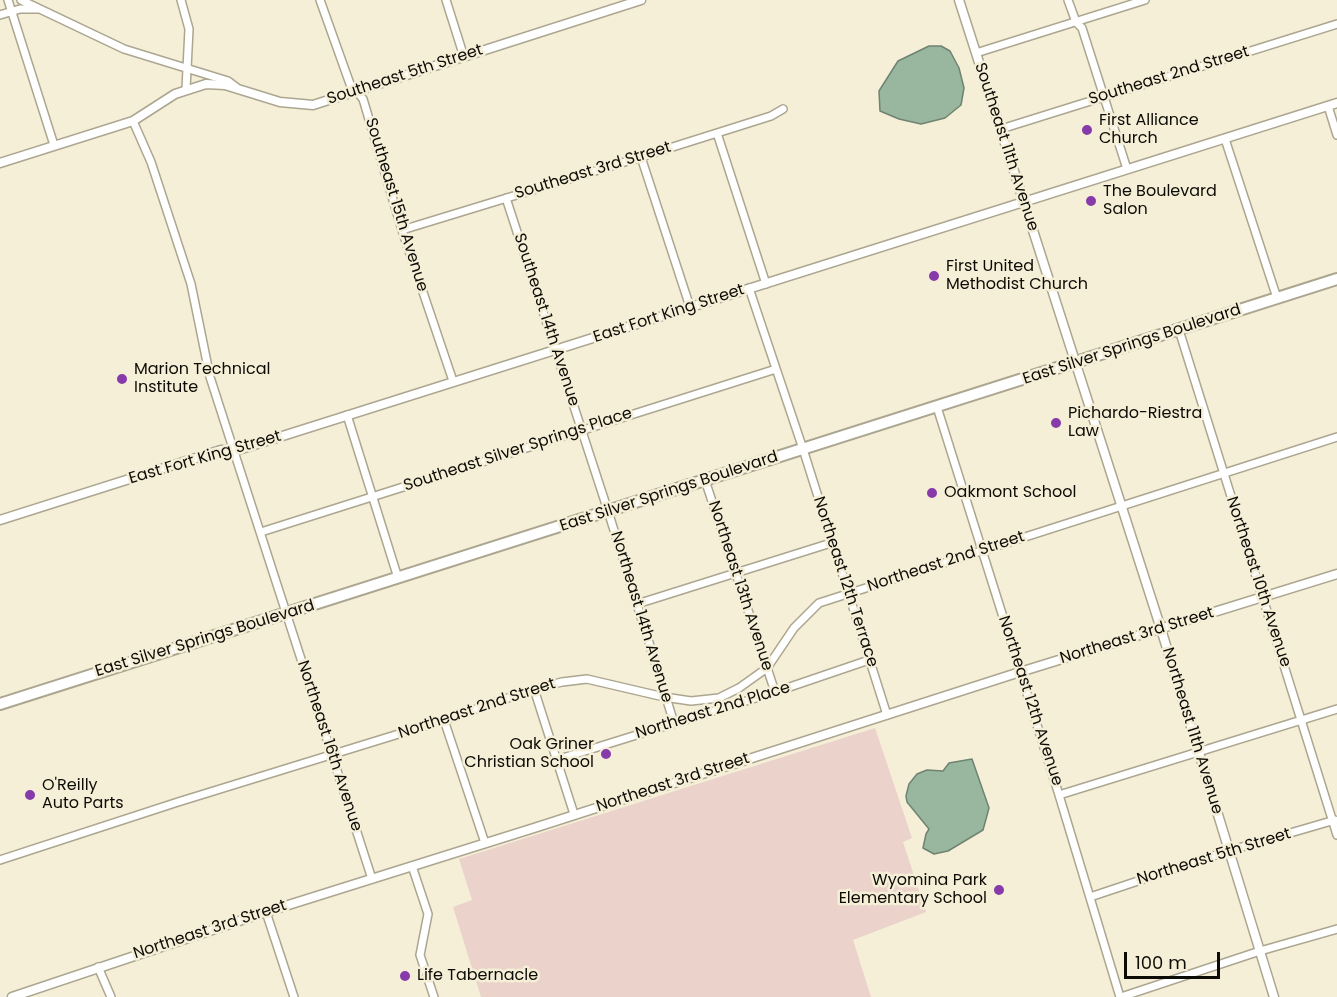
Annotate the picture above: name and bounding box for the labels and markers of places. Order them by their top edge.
place label: First Alliance Church [1099,111,1199,149]
marker: First Alliance Church [1080,123,1094,137]
place label: The Boulevard Salon [1103,182,1217,220]
marker: The Boulevard Salon [1084,194,1098,208]
place label: First United Methodist Church [946,257,1088,295]
marker: First United Methodist Church [927,269,941,283]
place label: Marion Technical Institute [134,360,270,398]
marker: Marion Technical Institute [115,372,129,386]
place label: Pichardo-Riestra Law [1068,404,1202,442]
marker: Pichardo-Riestra Law [1049,416,1063,430]
place label: Oakmont School [944,483,1076,503]
marker: Oakmont School [925,486,939,500]
place label: Oak Griner Christian School [464,735,594,773]
marker: Oak Griner Christian School [599,747,613,761]
place label: O'Reilly Auto Parts [42,776,124,814]
marker: O'Reilly Auto Parts [23,788,37,802]
place label: Wyomina Park Elementary School [839,871,987,909]
marker: Wyomina Park Elementary School [992,883,1006,897]
place label: Life Tabernacle [417,966,538,986]
marker: Life Tabernacle [398,969,412,983]

